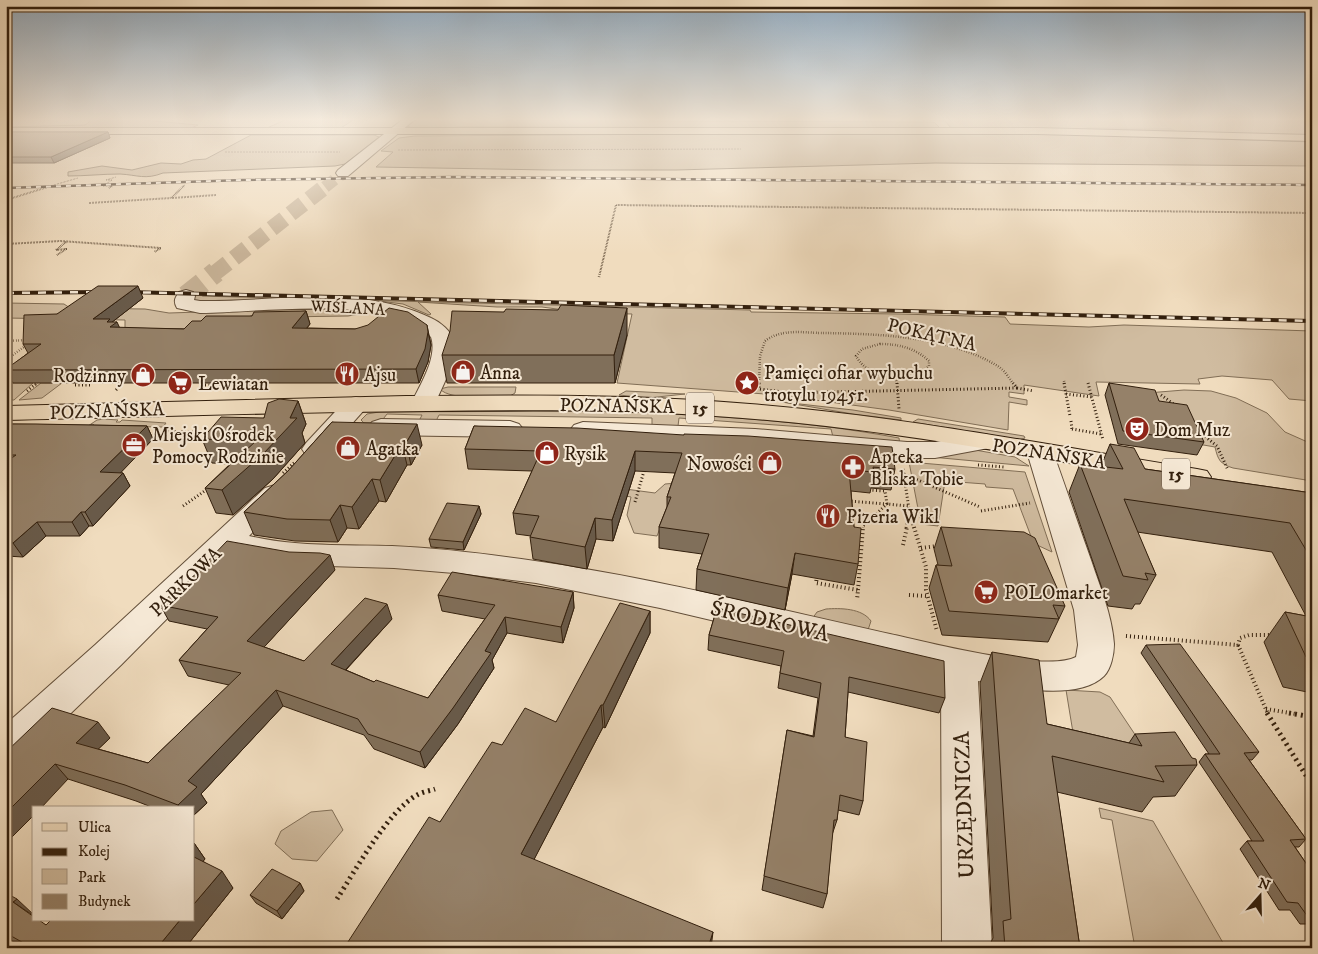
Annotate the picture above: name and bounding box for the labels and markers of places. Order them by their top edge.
shop icon: Anna [450,359,476,385]
restaurant icon: Ajsu [334,361,360,387]
shop icon: Rodzinny [130,362,156,388]
place label: Anna [480,362,520,385]
place label: Pamięci ofiar wybuchu trotylu 1945r. [764,362,933,407]
place label: Ajsu [364,364,396,387]
place label: Rodzinny [53,365,127,388]
supermarket icon: Lewiatan [167,370,193,396]
place icon: Pamięci ofiar wybuchu trotylu 1945r. [734,370,760,396]
place label: Lewiatan [198,373,269,396]
theatre icon: Dom Muz [1124,416,1150,442]
place label: Dom Muz [1154,419,1230,442]
place label: Miejski Ośrodek Pomocy Rodzinie [152,424,284,469]
office icon: Miejski Ośrodek Pomocy Rodzinie [121,432,147,458]
shop icon: Agatka [335,435,361,461]
place label: Agatka [366,438,419,461]
shop icon: Rysik [534,440,560,466]
place label: Rysik [564,443,607,466]
place label: Apteka Bliska Tobie [870,446,964,491]
shop icon: Nowości [757,450,783,476]
place label: Nowości [687,453,752,476]
pharmacy icon: Apteka Bliska Tobie [840,454,866,480]
restaurant icon: Pizeria Wikl [815,503,841,529]
place label: Pizeria Wikl [846,506,940,529]
supermarket icon: POLOmarket [973,579,999,605]
place label: POLOmarket [1004,582,1108,605]

